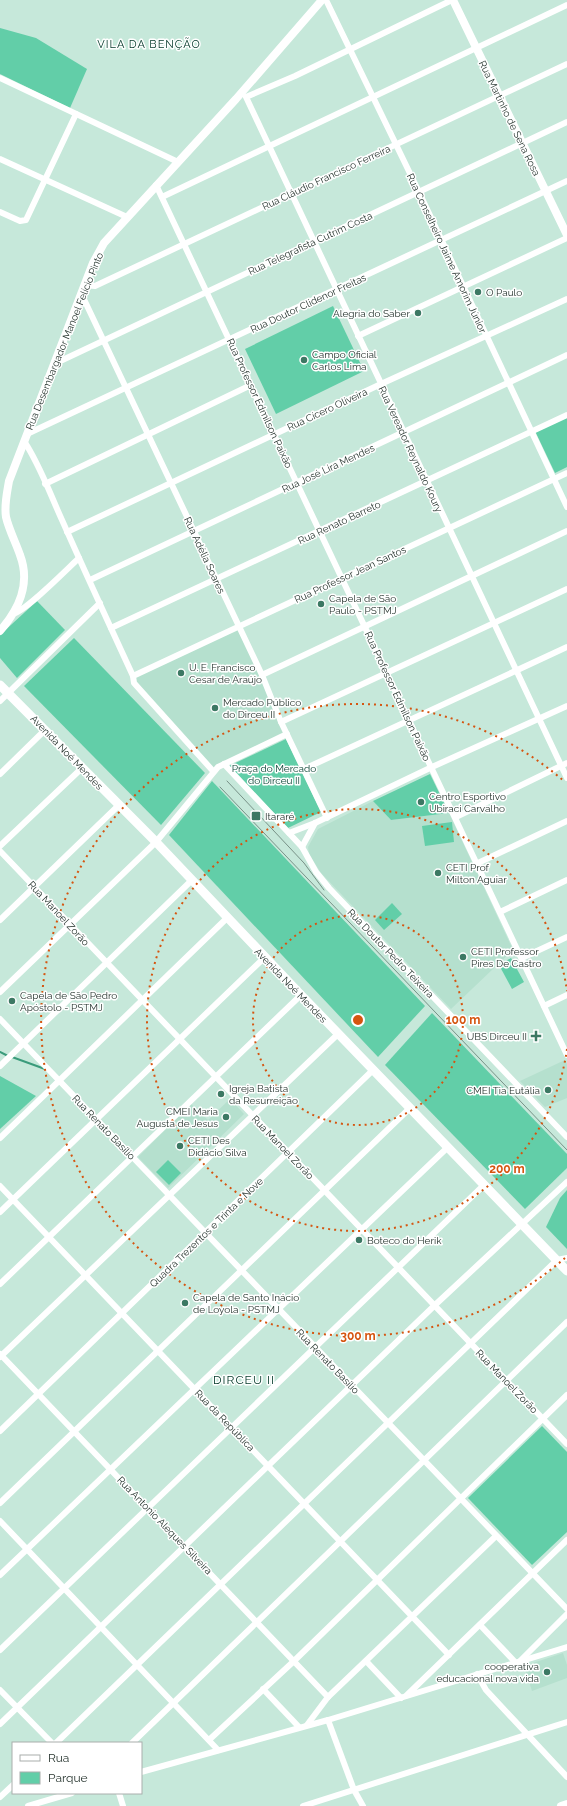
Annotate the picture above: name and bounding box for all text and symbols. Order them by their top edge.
district label: VILA DA BENÇÃO [97,37,201,51]
street label: Rua Martinho de Sena Rosa [477,59,542,178]
street label: Rua Cláudio Francisco Ferreira [260,143,392,212]
street label: Rua Conselheiro Jaime Amorim Júnior [405,172,489,335]
street label: Rua Telegrafista Cutrim Costa [246,210,374,277]
street label: Rua Desembargador Manoel Felício Pinto [24,251,105,432]
street label: Rua Doutor Clidenor Freitas [249,272,368,335]
marker: O Paulo [473,287,483,297]
place label: O Paulo [486,287,522,298]
place label: Alegria do Saber [333,308,410,319]
marker: Alegria do Saber [413,308,423,318]
street label: Rua Professor Edmilson Paixão [225,337,295,470]
place label: Campo Oficial Carlos Lima [312,349,377,372]
marker: Campo Oficial Carlos Lima [299,355,309,365]
street label: Rua Vereador Reynaldo Koury [376,384,445,515]
street label: Rua Cícero Oliveira [285,386,369,433]
street label: Rua José Lira Mendes [280,442,376,495]
street label: Rua Renato Barreto [296,499,382,546]
street label: Rua Adélia Soares [182,515,227,595]
street label: Rua Professor Jean Santos [293,544,408,605]
place label: Capela de São Paulo - PSTMJ [329,593,397,616]
marker: Capela de São Paulo - PSTMJ [316,599,326,609]
street label: Rua Professor Edmilson Paixão [363,630,433,763]
place label: U. E. Francisco Cesar de Araújo [189,662,262,685]
marker: U. E. Francisco Cesar de Araújo [176,668,186,678]
place label: Mercado Público do Dirceu II [223,697,301,720]
marker: Mercado Público do Dirceu II [210,703,220,713]
street label: Avenida Noé Mendes [28,713,105,792]
park label: Praça do Mercado do Dirceu II [232,763,316,786]
place label: Centro Esportivo Ubiraci Carvalho [429,791,506,814]
marker: Centro Esportivo Ubiraci Carvalho [416,797,426,807]
marker: Itararé [250,810,262,822]
place label: Itararé [265,811,295,822]
place label: CETI Prof Milton Aguiar [446,862,507,885]
marker: CETI Prof Milton Aguiar [433,868,443,878]
street label: Rua Manoel Zorão [26,879,91,948]
street label: Rua Doutor Pedro Teixeira [345,907,436,1000]
street label: Avenida Noé Mendes [252,946,329,1025]
place label: CETI Professor Pires De Castro [471,946,541,969]
marker: CETI Professor Pires De Castro [458,952,468,962]
place label: Capela de São Pedro Apóstolo - PSTMJ [20,990,117,1013]
marker: Capela de São Pedro Apóstolo - PSTMJ [7,996,17,1006]
centre of rings [351,1013,365,1027]
text: 100 m [446,1013,480,1027]
marker: UBS Dirceu II [530,1030,542,1042]
place label: UBS Dirceu II [467,1031,527,1042]
place label: Igreja Batista da Resurreição [229,1083,298,1106]
place label: CMEI Tia Eutália [466,1085,540,1096]
marker: CMEI Tia Eutália [543,1085,553,1095]
marker: Igreja Batista da Resurreição [216,1089,226,1099]
street label: Rua Renato Basílio [70,1093,137,1162]
place label: CMEI Maria Augusta de Jesus [137,1106,218,1129]
marker: CMEI Maria Augusta de Jesus [221,1112,231,1122]
street label: Rua Manoel Zorão [249,1113,316,1181]
place label: CETI Des Didácio Silva [188,1135,247,1158]
marker: CETI Des Didácio Silva [175,1141,185,1151]
text: 200 m [489,1162,525,1176]
street label: Quadra Trezentos e Trinta e Nove [148,1175,265,1289]
marker: Boteco do Herik [354,1235,364,1245]
place label: Boteco do Herik [367,1235,442,1246]
place label: Capela de Santo Inácio de Loyola - PSTMJ [193,1292,299,1315]
marker: Capela de Santo Inácio de Loyola - PSTMJ [180,1298,190,1308]
street label: Rua Renato Basílio [294,1327,361,1396]
text: 300 m [340,1329,376,1343]
street label: Rua Manoel Zorão [473,1347,540,1415]
district label: DIRCEU II [213,1373,275,1387]
street label: Rua da República [193,1387,257,1453]
street label: Rua Antonio Aleques Silveira [115,1474,214,1577]
place label: cooperativa educacional nova vida [436,1661,539,1684]
marker: cooperativa educacional nova vida [542,1667,552,1677]
legend [12,1742,142,1794]
text: Rua [48,1751,69,1765]
text: Parque [48,1771,88,1785]

